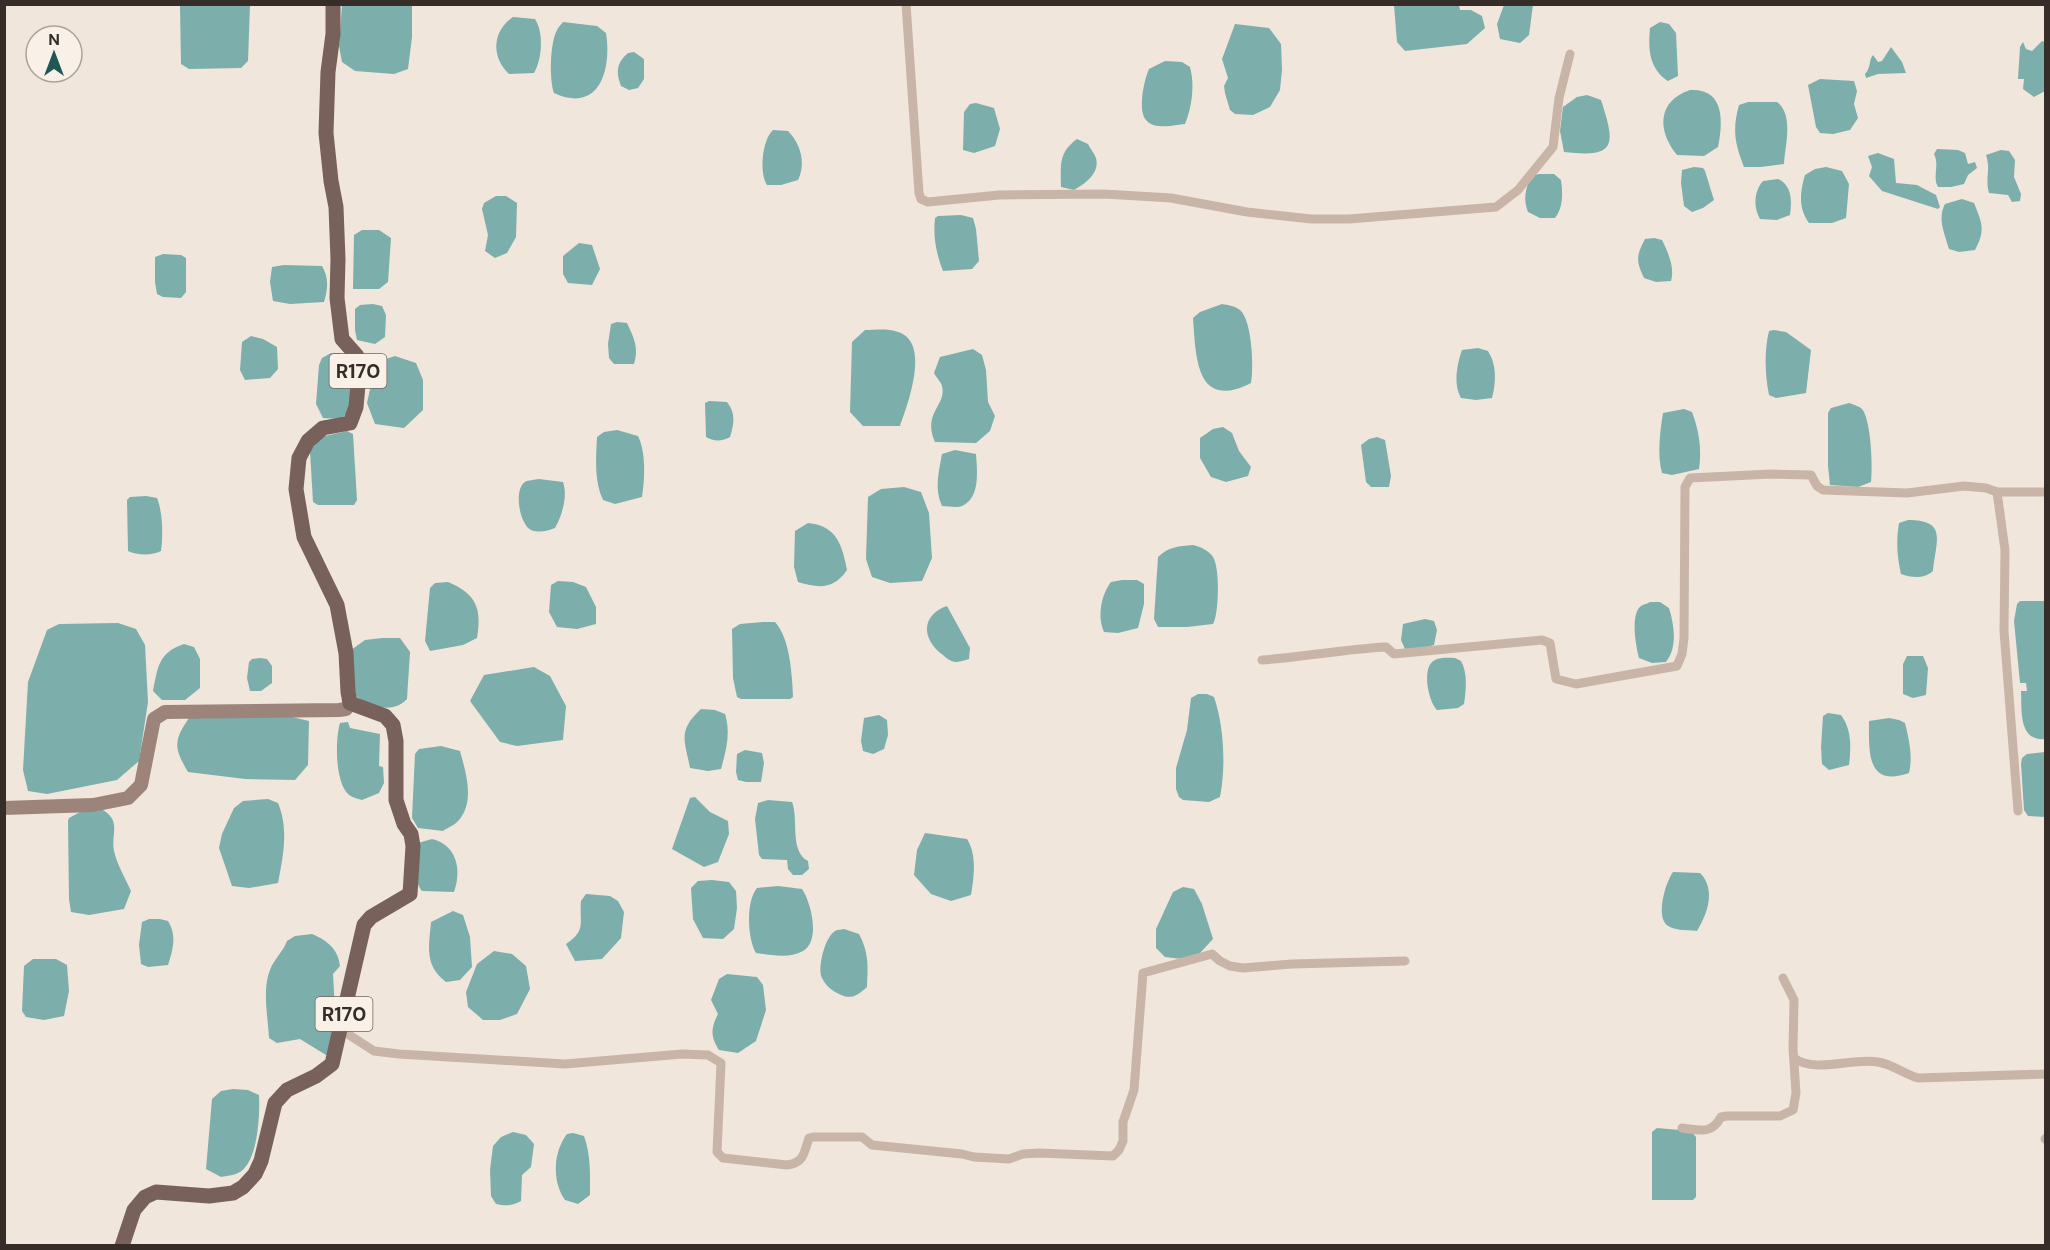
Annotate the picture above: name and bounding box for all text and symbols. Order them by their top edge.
north arrow [24,24,84,84]
text: N [48,29,60,50]
road number: R170 [330,354,386,388]
road number: R170 [316,997,372,1031]

